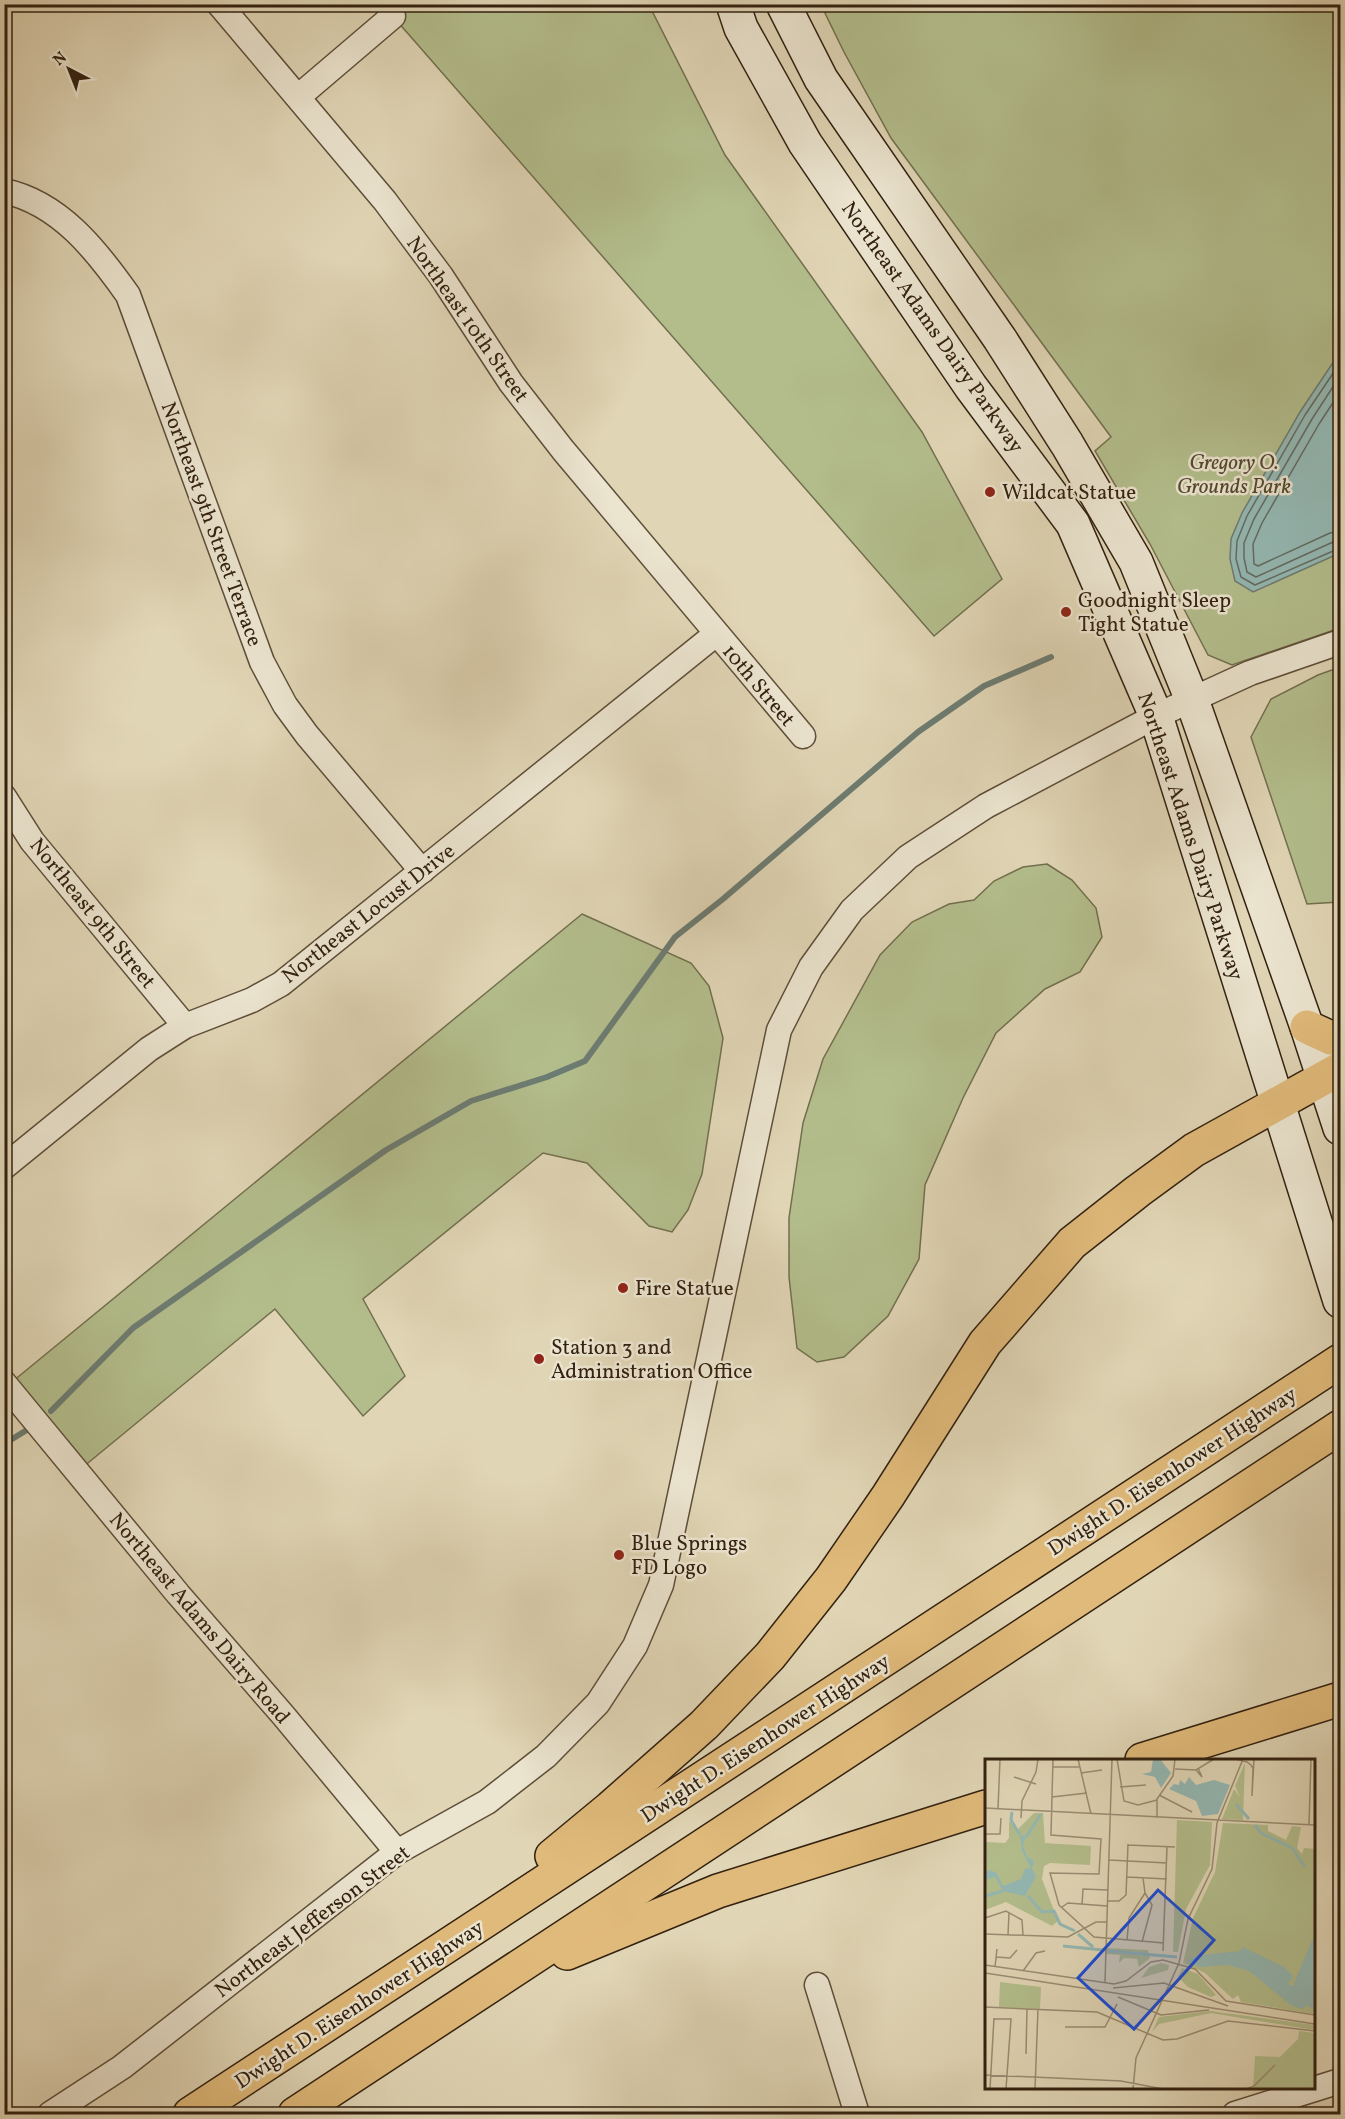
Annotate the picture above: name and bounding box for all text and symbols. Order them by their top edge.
north arrow [39,39,99,99]
text: N [49,47,72,71]
street label: Northeast Adams Dairy Parkway [834,196,1030,460]
street label: Northeast 10th Street [399,231,535,409]
street label: Northeast 9th Street Terrace [153,398,268,651]
park label: Gregory O. Grounds Park [1177,449,1291,502]
place label: Wildcat Statue [1002,479,1136,508]
marker: Wildcat Statue [983,485,997,499]
place label: Goodnight Sleep Tight Statue [1078,587,1231,640]
marker: Goodnight Sleep Tight Statue [1059,605,1073,619]
street label: 10th Street [715,638,801,734]
street label: Northeast Adams Dairy Parkway [1129,689,1250,985]
street label: Northeast 9th Street [22,832,162,996]
street label: Northeast Locust Drive [276,837,462,991]
place label: Fire Statue [635,1275,734,1304]
marker: Fire Statue [616,1281,630,1295]
place label: Station 3 and Administration Office [551,1334,753,1387]
marker: Station 3 and Administration Office [532,1352,546,1366]
street label: Dwight D. Eisenhower Highway [1043,1380,1304,1564]
street label: Northeast Adams Dairy Road [102,1507,296,1731]
place label: Blue Springs FD Logo [631,1530,747,1583]
marker: Blue Springs FD Logo [612,1548,626,1562]
street label: Dwight D. Eisenhower Highway [636,1647,897,1831]
inset map [985,1759,1315,2089]
street label: Northeast Jefferson Street [209,1839,417,2005]
street label: Dwight D. Eisenhower Highway [230,1913,491,2097]

